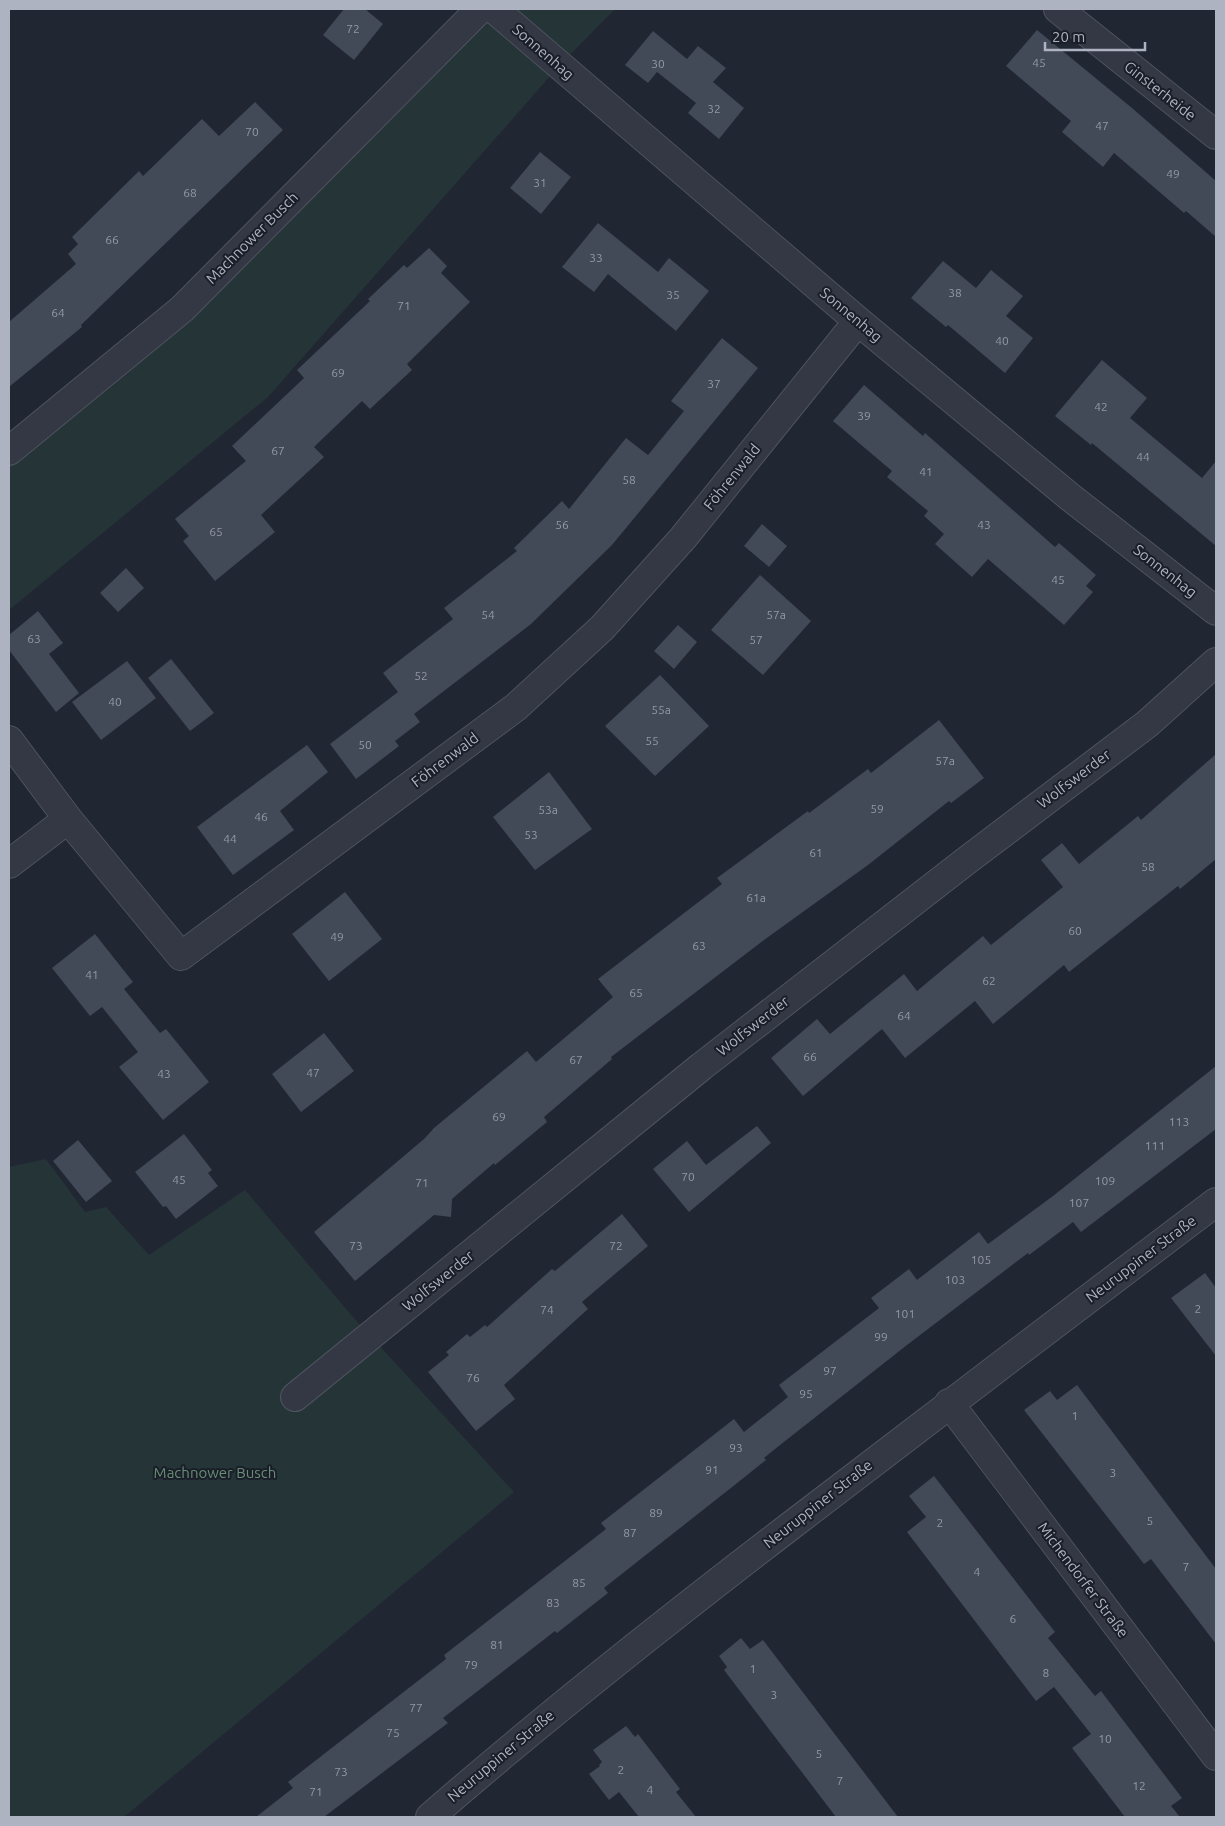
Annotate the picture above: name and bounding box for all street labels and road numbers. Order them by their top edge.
street label: Sonnenhag [509,20,577,83]
street label: Ginsterheide [1121,57,1199,124]
street label: Machnower Busch [202,188,301,287]
street label: Sonnenhag [817,284,886,345]
street label: Föhrenwald [700,440,763,513]
street label: Sonnenhag [1130,541,1200,601]
street label: Föhrenwald [408,729,482,790]
street label: Wolfswerder [1034,745,1114,812]
street label: Wolfswerder [713,992,792,1059]
street label: Neuruppiner Straße [1082,1212,1199,1306]
street label: Wolfswerder [399,1246,477,1315]
street label: Neuruppiner Straße [760,1456,876,1551]
street label: Michendorfer Straße [1035,1519,1132,1641]
street label: Neuruppiner Straße [444,1706,557,1805]

